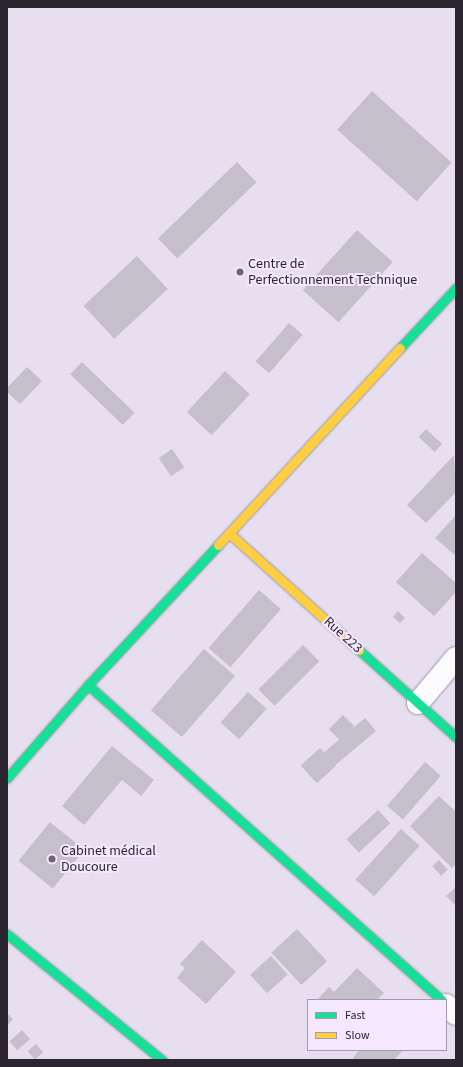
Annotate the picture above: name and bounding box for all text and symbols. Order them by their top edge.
place label: Centre de Perfectionnement Technique [248,256,417,288]
marker: Centre de Perfectionnement Technique [235,267,245,277]
street label: Rue 223 [320,613,366,657]
place label: Cabinet médical Doucoure [61,843,156,876]
marker: Cabinet médical Doucoure [46,853,58,865]
legend [307,999,447,1051]
text: Fast [345,1007,365,1024]
text: Slow [345,1027,370,1044]

